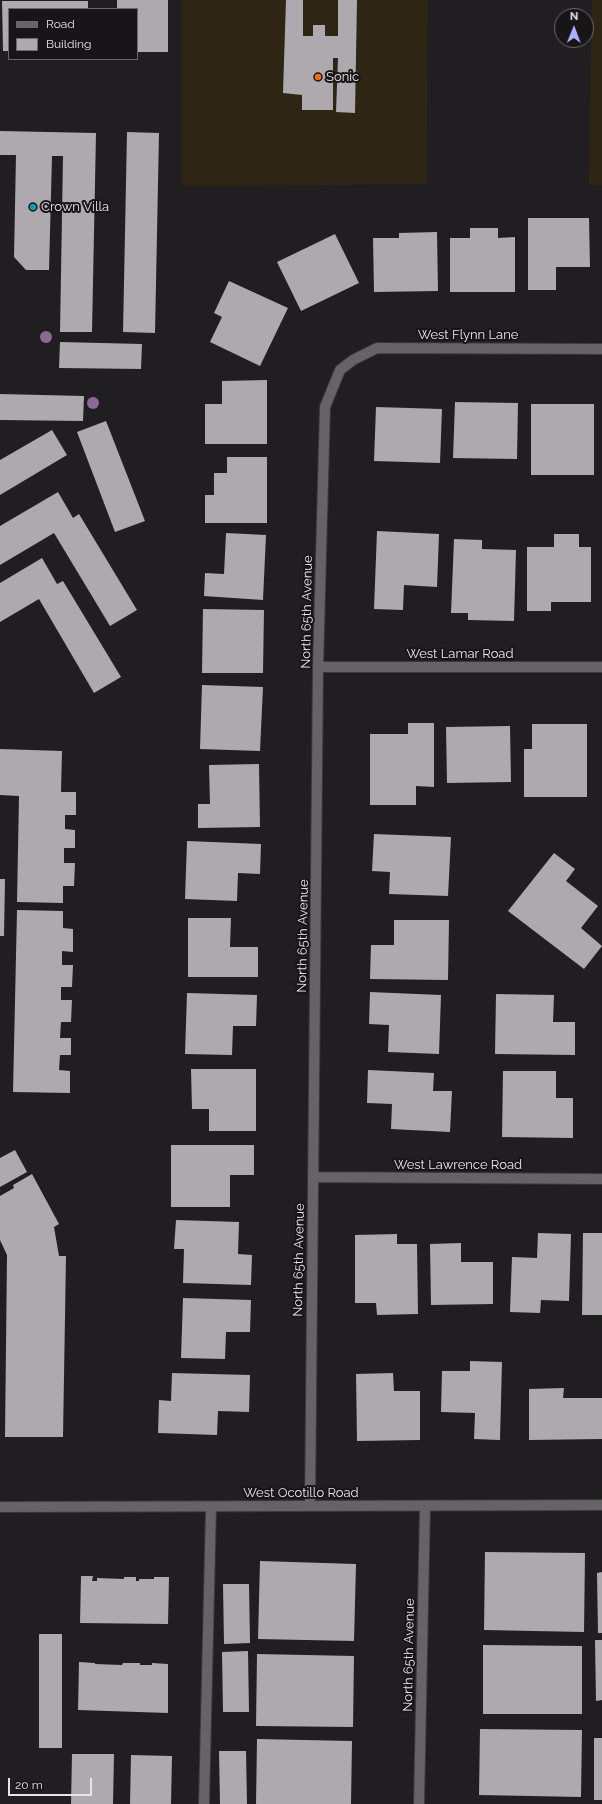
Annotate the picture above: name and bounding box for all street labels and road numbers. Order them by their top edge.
street label: West Flynn Lane [418,327,518,343]
street label: North 65th Avenue [298,555,316,669]
street label: West Lamar Road [406,646,514,662]
street label: North 65th Avenue [294,879,312,993]
street label: West Lawrence Road [394,1157,522,1173]
street label: North 65th Avenue [290,1203,308,1317]
street label: West Ocotillo Road [243,1485,359,1501]
street label: North 65th Avenue [400,1598,418,1712]

